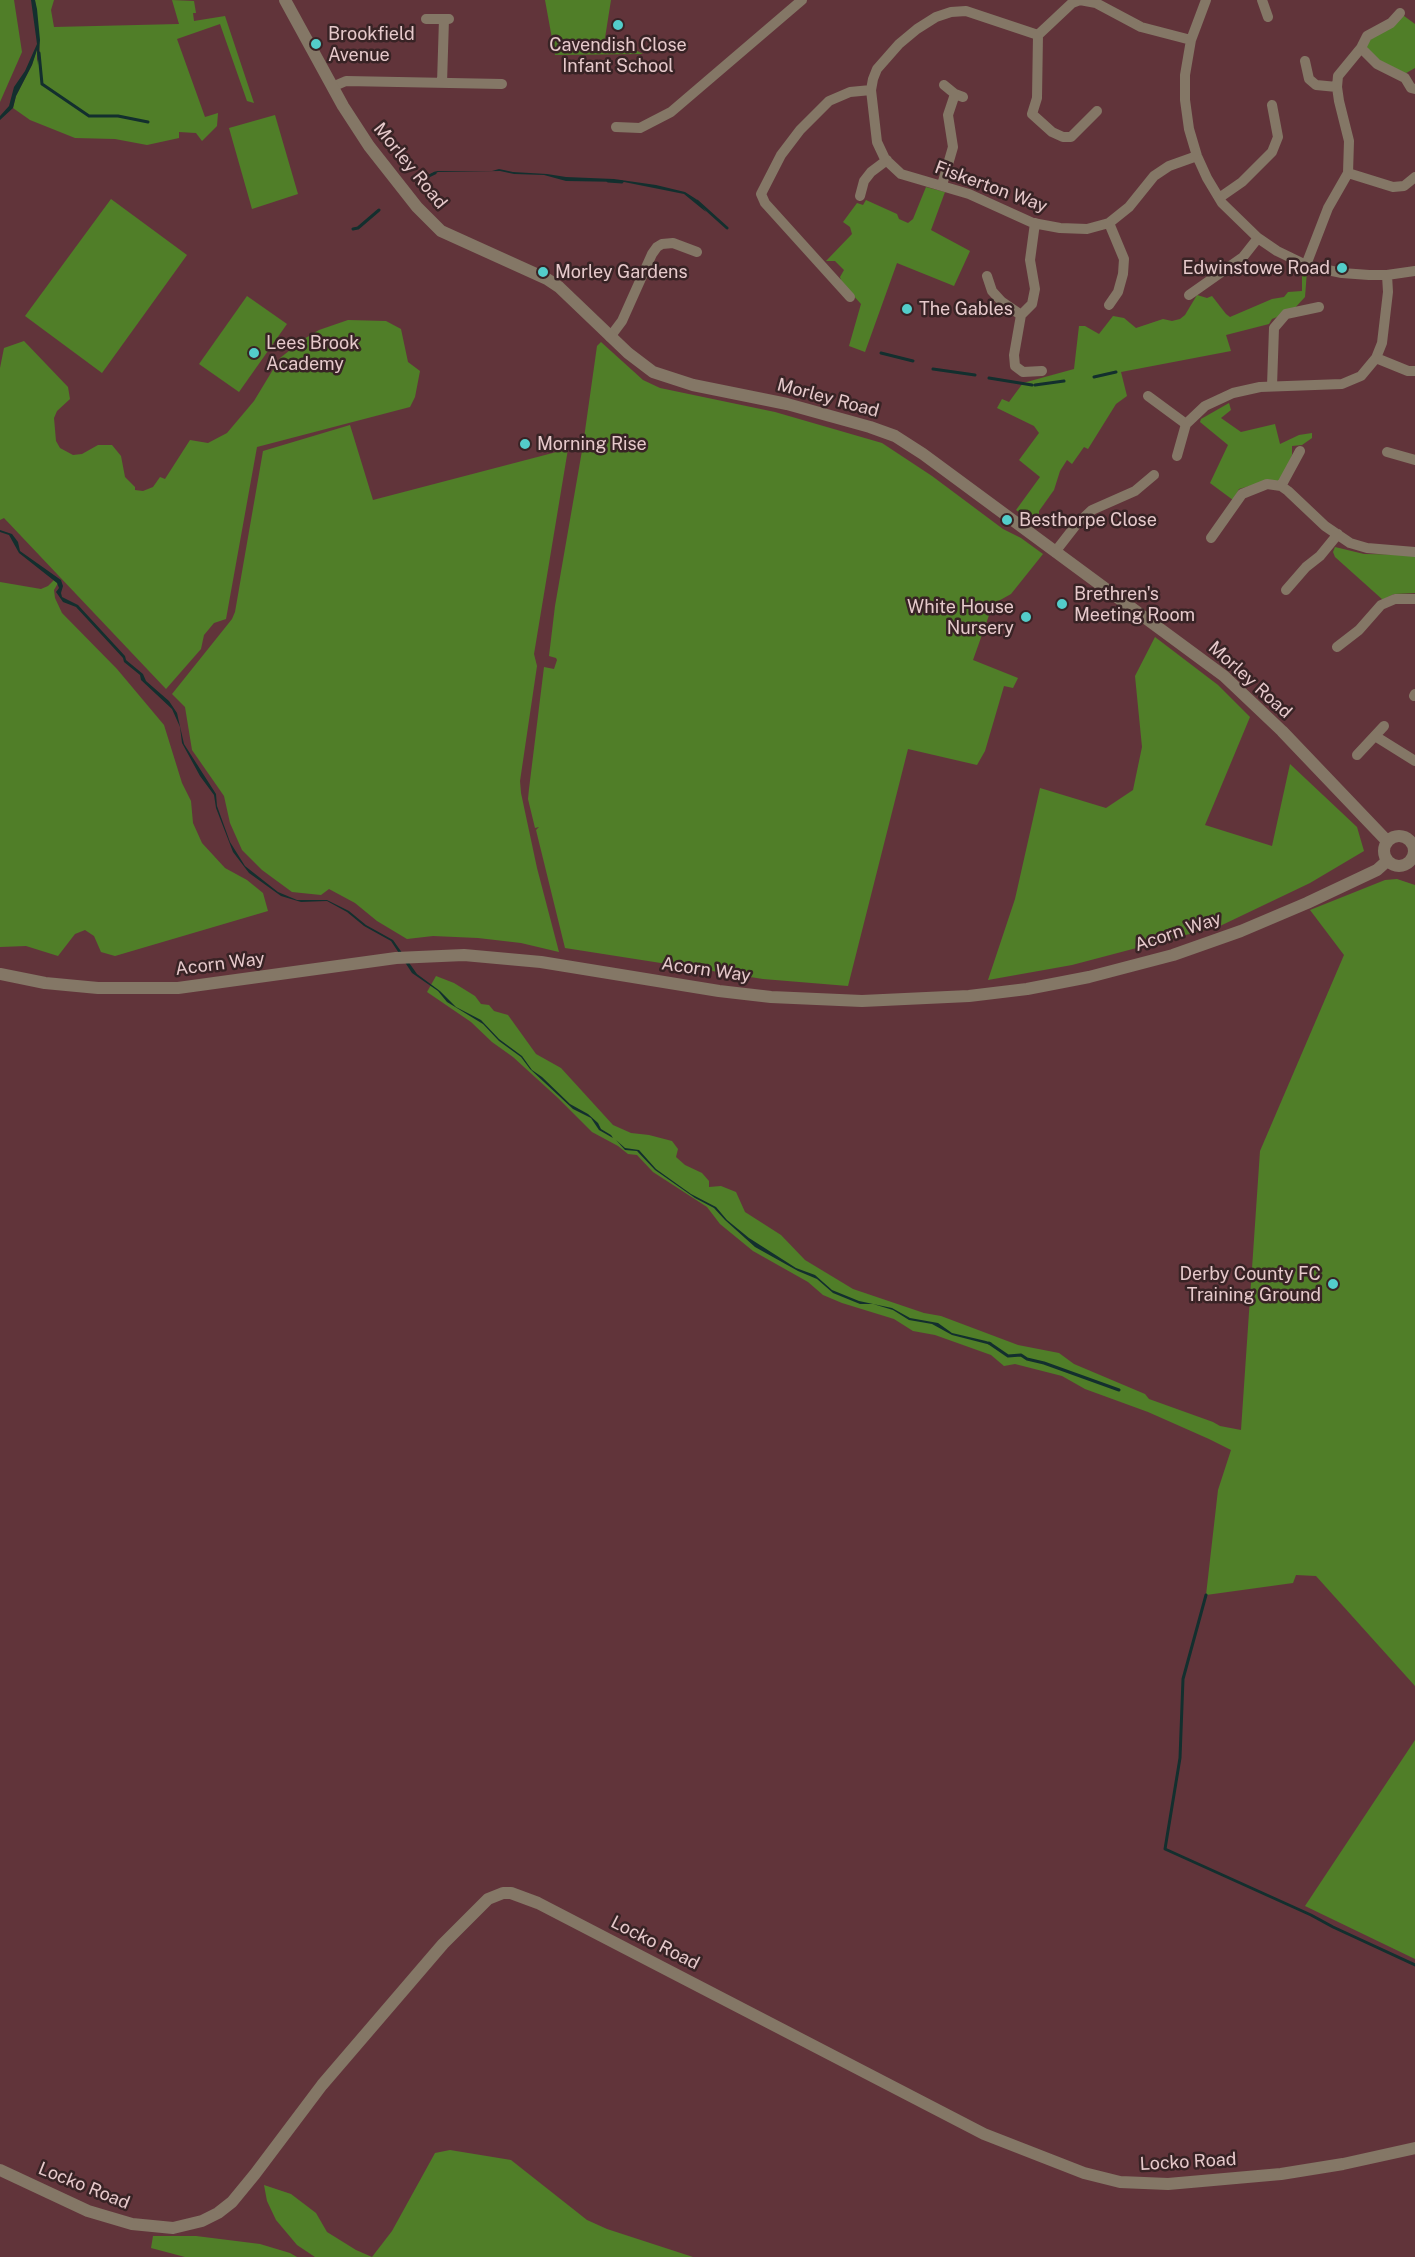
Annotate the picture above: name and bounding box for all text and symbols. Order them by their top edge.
marker: Cavendish Close Infant School [611,18,625,32]
place label: Brookfield Avenue [328,23,415,66]
place label: Cavendish Close Infant School [549,34,687,76]
marker: Brookfield Avenue [309,37,323,51]
street label: Morley Road [369,119,451,213]
street label: Fiskerton Way [932,157,1050,217]
place label: Edwinstowe Road [1183,257,1330,279]
place label: Morley Gardens [555,261,687,283]
marker: Edwinstowe Road [1335,261,1349,275]
marker: Morley Gardens [536,265,550,279]
place label: The Gables [919,298,1013,320]
marker: The Gables [900,302,914,316]
place label: Lees Brook Academy [266,332,359,374]
marker: Lees Brook Academy [247,346,261,360]
street label: Morley Road [775,374,881,422]
place label: Morning Rise [537,433,647,455]
marker: Morning Rise [518,437,532,451]
place label: Besthorpe Close [1019,509,1157,531]
marker: Besthorpe Close [1000,513,1014,527]
place label: Brethren's Meeting Room [1074,583,1195,626]
place label: White House Nursery [907,596,1014,638]
marker: Brethren's Meeting Room [1055,597,1069,611]
marker: White House Nursery [1019,610,1033,624]
street label: Morley Road [1204,637,1296,723]
street label: Acorn Way [1132,908,1224,956]
street label: Acorn Way [174,948,266,980]
street label: Acorn Way [660,953,752,987]
place label: Derby County FC Training Ground [1179,1263,1321,1306]
marker: Derby County FC Training Ground [1326,1277,1340,1291]
street label: Locko Road [607,1911,703,1975]
street label: Locko Road [1139,2149,1237,2175]
street label: Locko Road [35,2158,133,2214]

